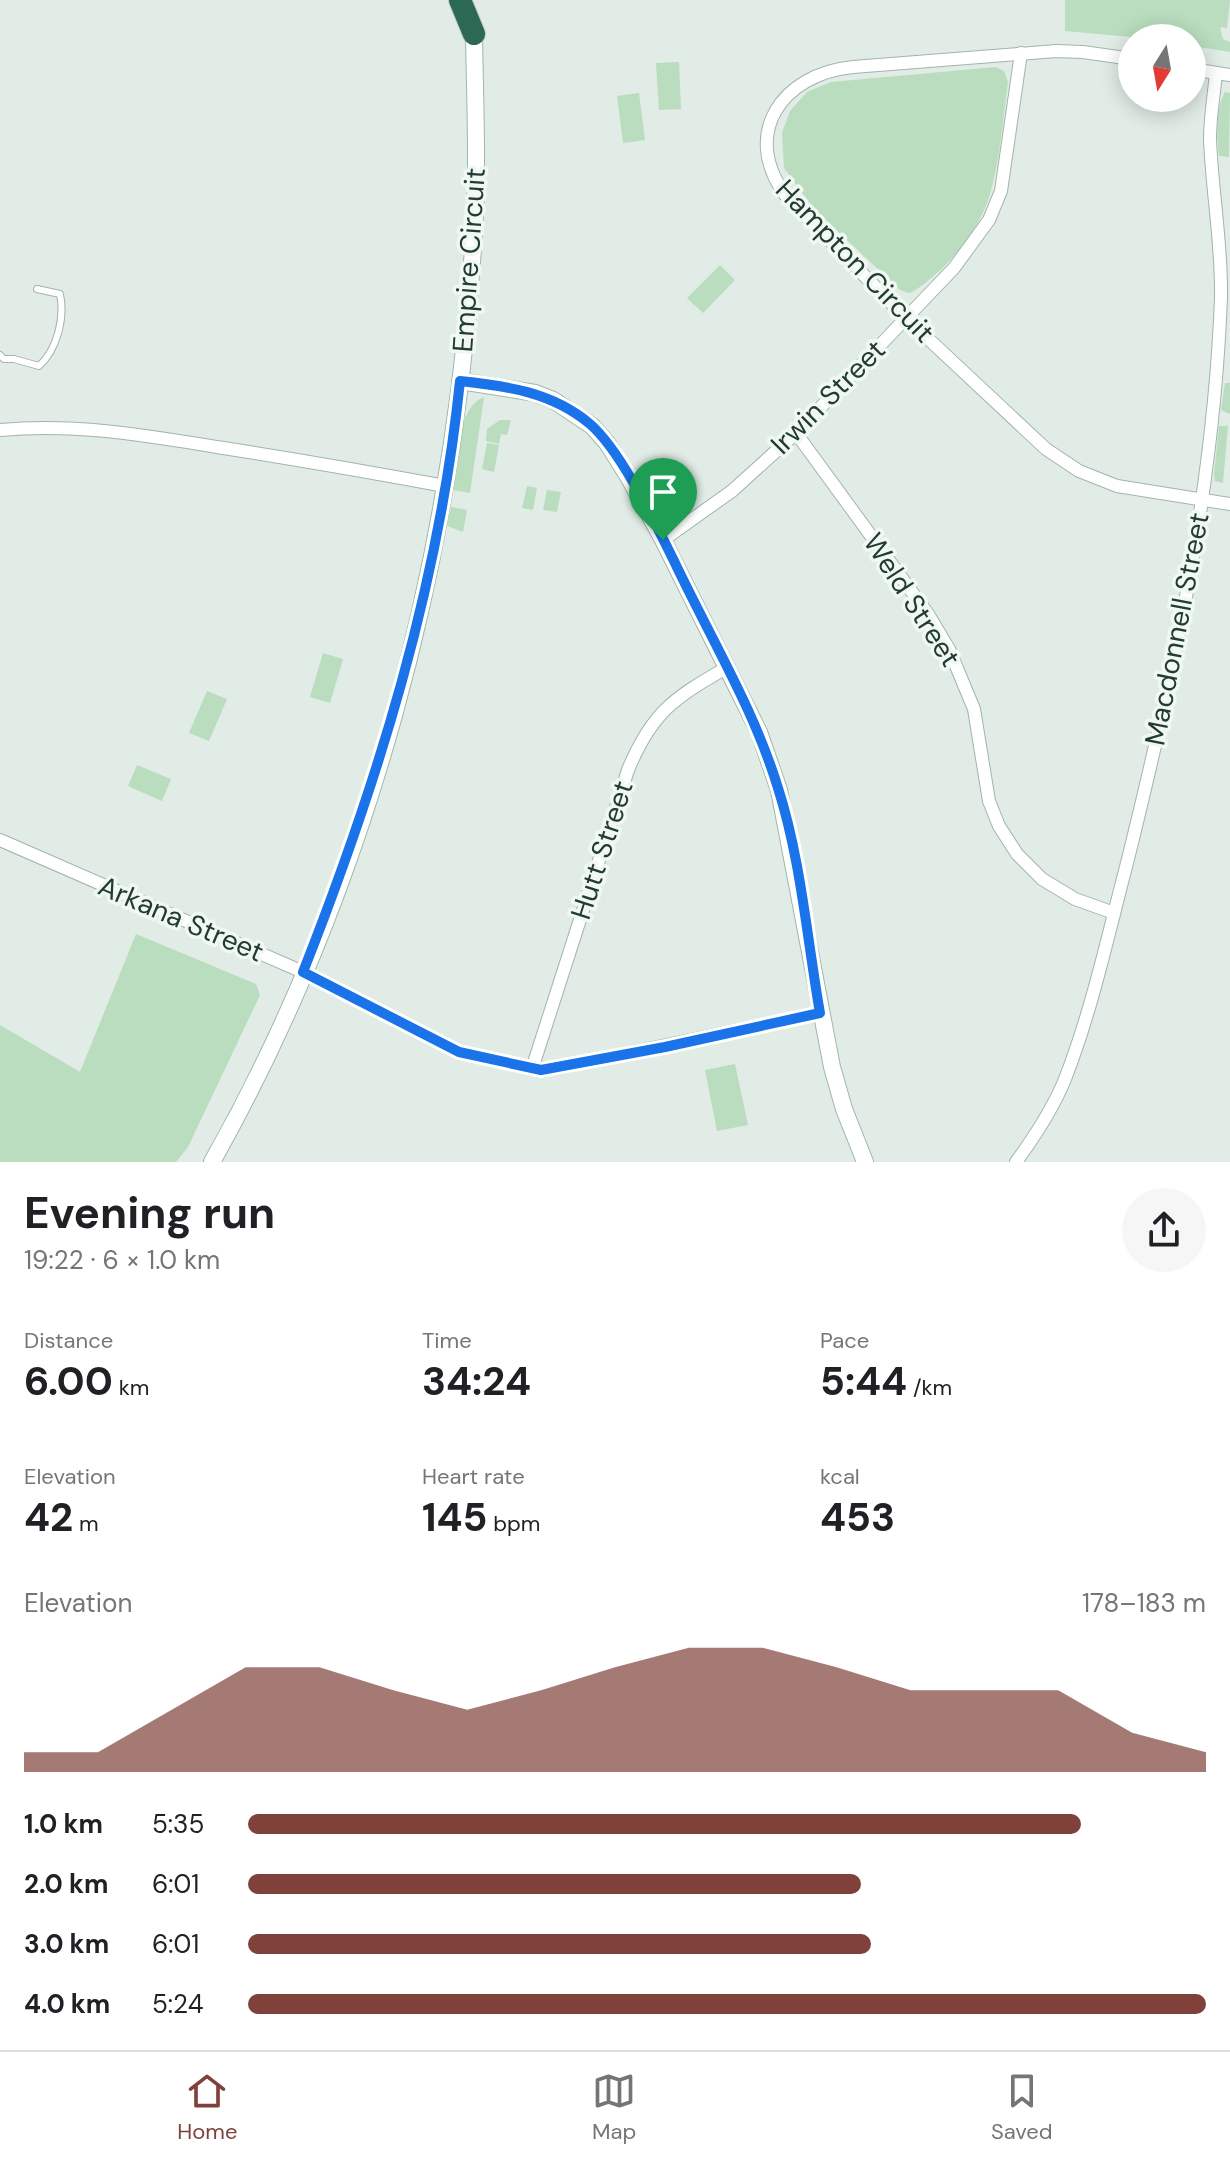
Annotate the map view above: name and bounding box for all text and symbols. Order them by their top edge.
north arrow [1118,24,1206,112]
map controls [1118,24,1206,112]
street label: Empire Circuit [444,167,494,353]
street label: Hampton Circuit [768,171,942,351]
street label: Irwin Street [763,332,893,462]
pin [629,458,697,540]
icon: arrive [641,470,685,514]
street label: Macdonnell Street [1136,509,1218,749]
street label: Weld Street [855,526,969,674]
street label: Hutt Street [562,776,642,924]
street label: Arkana Street [93,868,269,970]
text: Evening run [24,1184,275,1242]
button: share [1122,1188,1206,1272]
text: 19:22 · 6 × 1.0 km [24,1243,220,1277]
text: Distance [24,1326,113,1355]
text: Time [422,1326,472,1355]
text: Pace [820,1326,869,1355]
text: 6.00 [24,1355,113,1407]
text: 34:24 [422,1355,531,1407]
text: 5:44 [820,1355,907,1407]
text: km [113,1373,149,1402]
text: /km [907,1373,952,1402]
text: Elevation [24,1462,116,1491]
text: Heart rate [422,1462,525,1491]
text: kcal [820,1462,860,1491]
text: 42 [24,1491,73,1543]
text: 145 [422,1491,487,1543]
text: 453 [820,1491,895,1543]
text: m [73,1509,99,1538]
text: bpm [487,1509,540,1538]
text: Elevation [24,1586,132,1620]
text: 178–183 m [1082,1586,1206,1620]
text: 1.0 km [24,1807,103,1841]
text: 5:35 [152,1807,204,1841]
text: 2.0 km [24,1867,108,1901]
text: 6:01 [152,1867,199,1901]
text: 3.0 km [24,1927,109,1961]
text: 6:01 [152,1927,199,1961]
text: 4.0 km [24,1987,110,2021]
text: 5:24 [152,1987,203,2021]
tab: Home [177,2069,237,2146]
tab: Map [592,2069,636,2146]
tab: Saved [991,2069,1053,2146]

